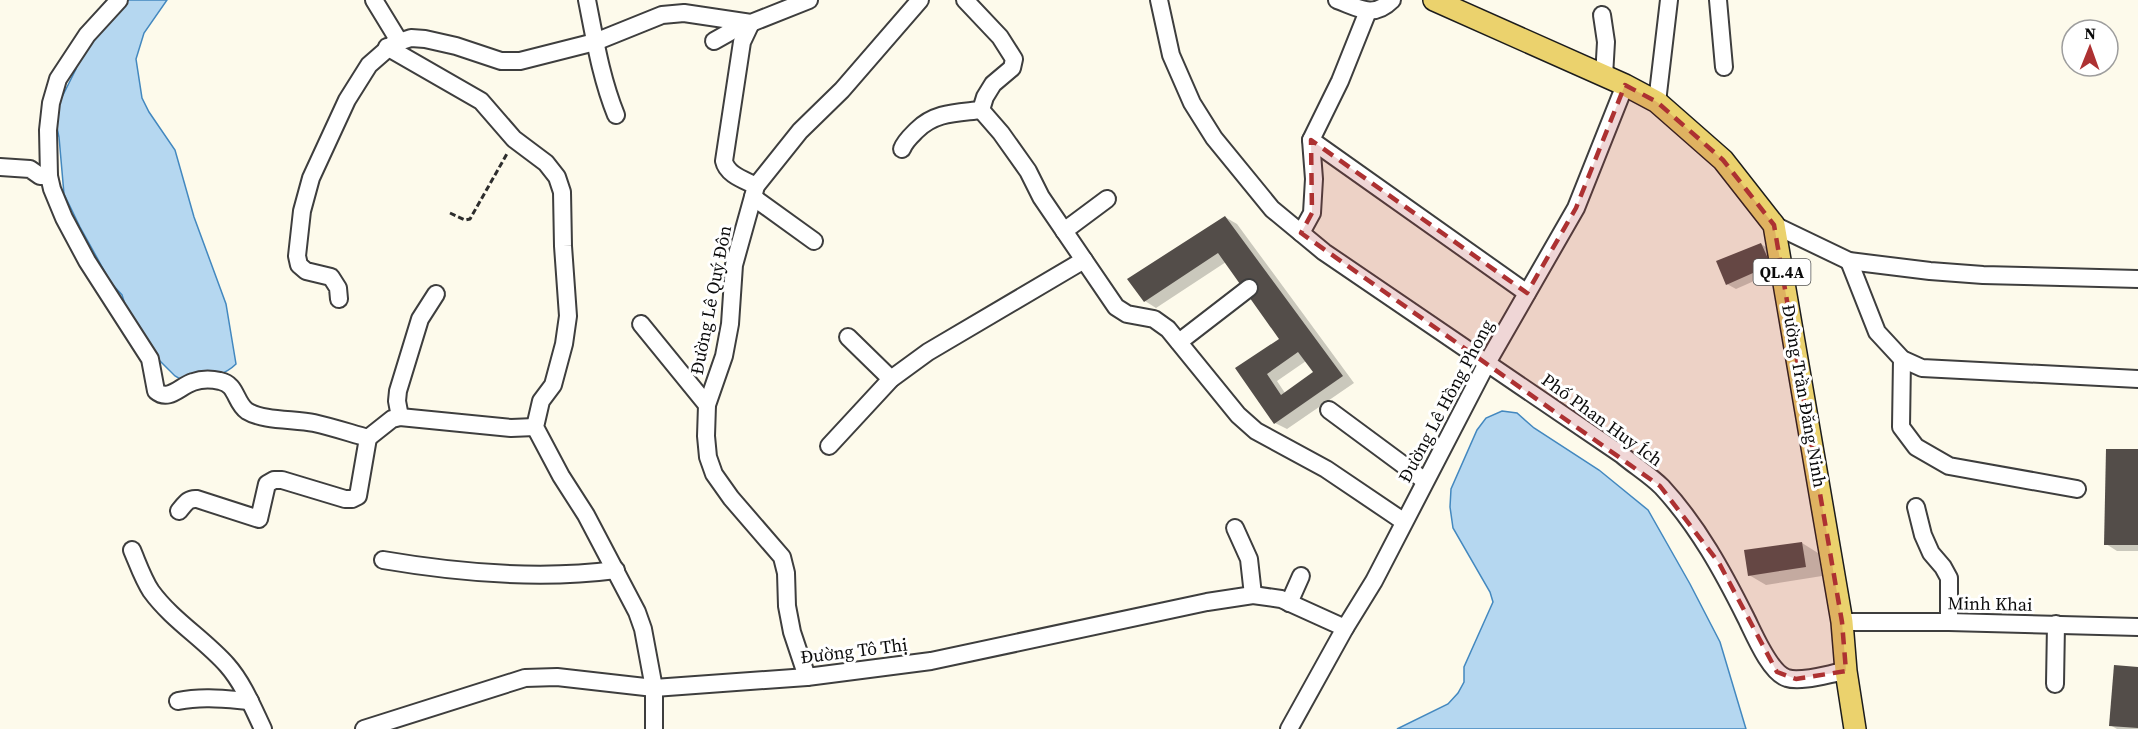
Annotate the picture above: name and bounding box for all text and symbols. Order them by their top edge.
north arrow [2060,18,2120,78]
text: N [2084,22,2097,44]
street label: Đường Lê Quý Đôn [684,223,737,377]
road number: QL.4A [1754,259,1810,285]
street label: Đường Trần Đăng Ninh [1776,302,1833,490]
street label: Đường Lê Hồng Phong [1392,315,1499,487]
street label: Phố Phan Huy Ích [1537,367,1668,472]
street label: Minh Khai [1947,590,2033,617]
street label: Đường Tô Thị [799,632,909,669]

